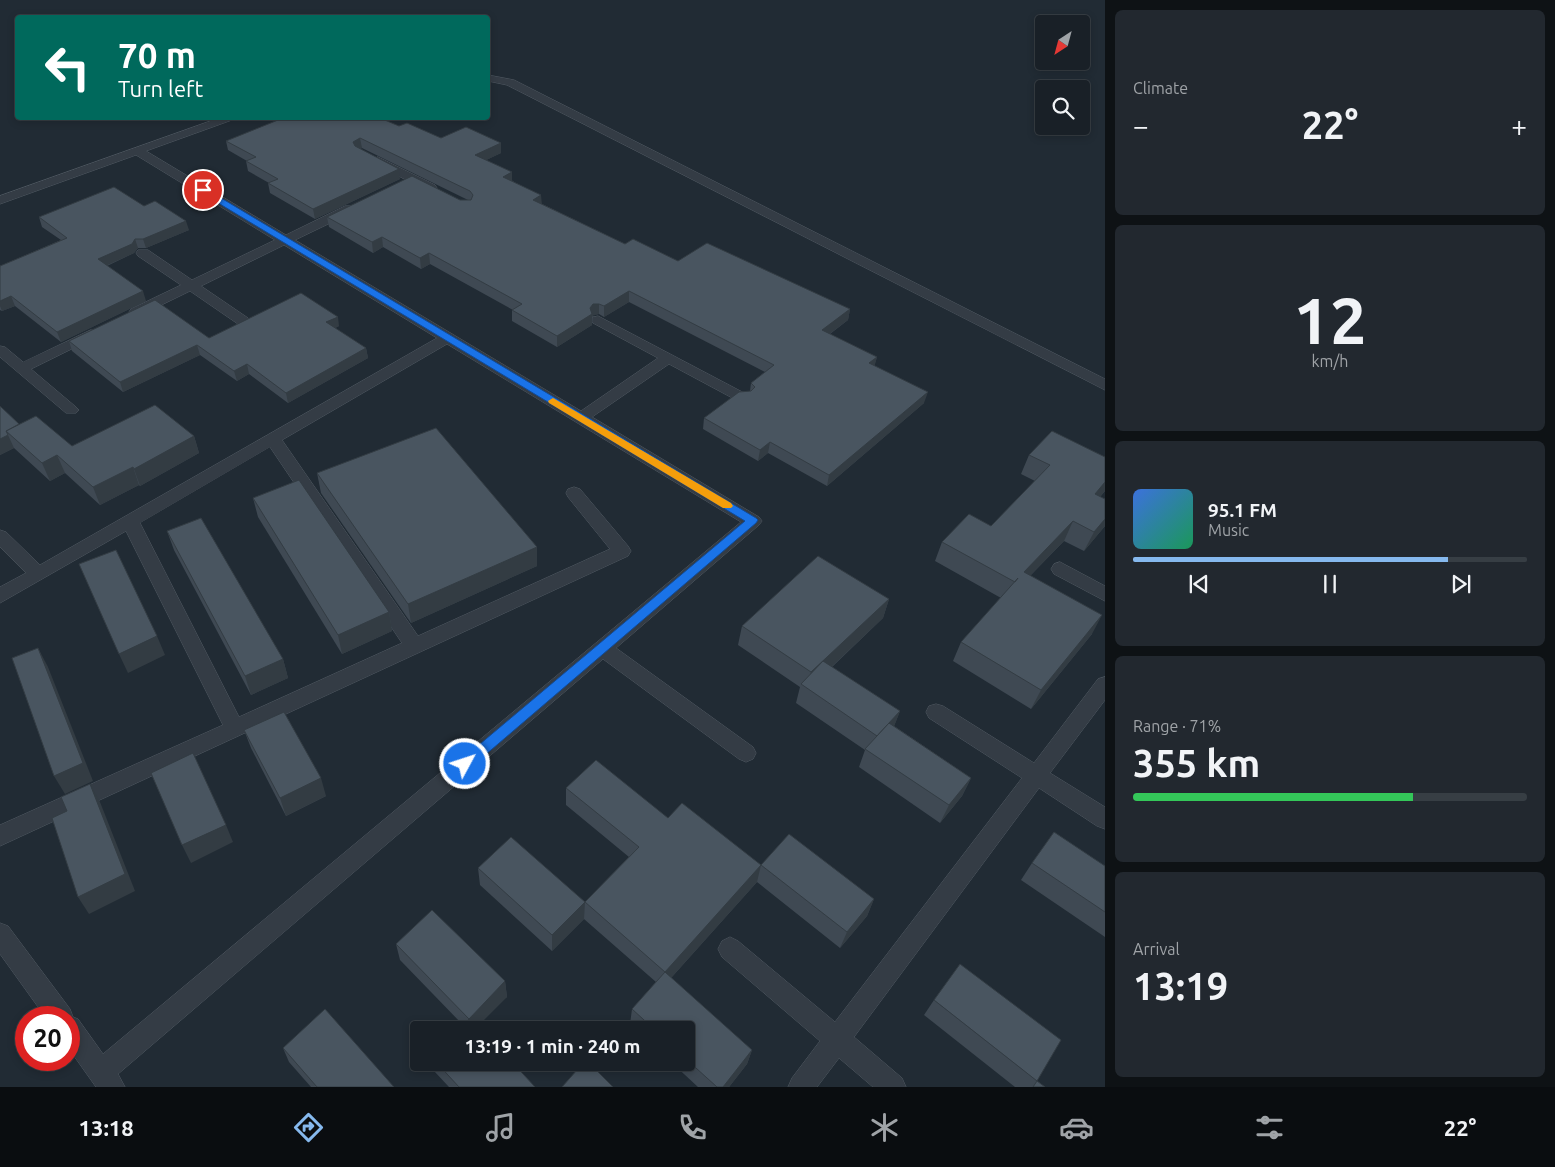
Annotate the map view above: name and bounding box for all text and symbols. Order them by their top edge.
north arrow [1035,15,1090,70]
map controls [1035,15,1090,135]
icon: left [35,35,100,100]
text: 70 m [118,35,196,75]
text: Turn left [118,76,203,101]
text: Climate [1133,79,1188,97]
button: search [1035,80,1090,135]
text: 22° [1302,104,1358,146]
text: − [1133,110,1149,141]
text: + [1511,110,1527,141]
pin [182,169,224,211]
icon: arrive [189,176,217,204]
text: 12 [1293,283,1367,356]
text: km/h [1312,352,1348,370]
text: 95.1 FM [1208,499,1277,521]
text: Music [1208,521,1249,539]
icon: previous [1185,570,1213,598]
icon: pause [1316,570,1344,598]
icon: next [1447,570,1475,598]
text: Range · 71% [1133,717,1221,735]
position arrow [438,737,490,789]
text: 355 km [1133,742,1260,784]
text: Arrival [1133,940,1180,958]
text: 13:19 [1133,965,1228,1007]
speed limit sign: 20 [15,1006,80,1071]
text: 13:19 · 1 min · 240 m [465,1035,640,1057]
icon: directions [291,1110,326,1145]
icon: music [483,1110,518,1145]
icon: phone [675,1110,710,1145]
icon: climate [867,1110,902,1145]
icon: car [1059,1110,1094,1145]
icon: filters [1252,1110,1287,1145]
text: 13:18 [79,1115,134,1140]
text: 22° [1444,1115,1476,1140]

